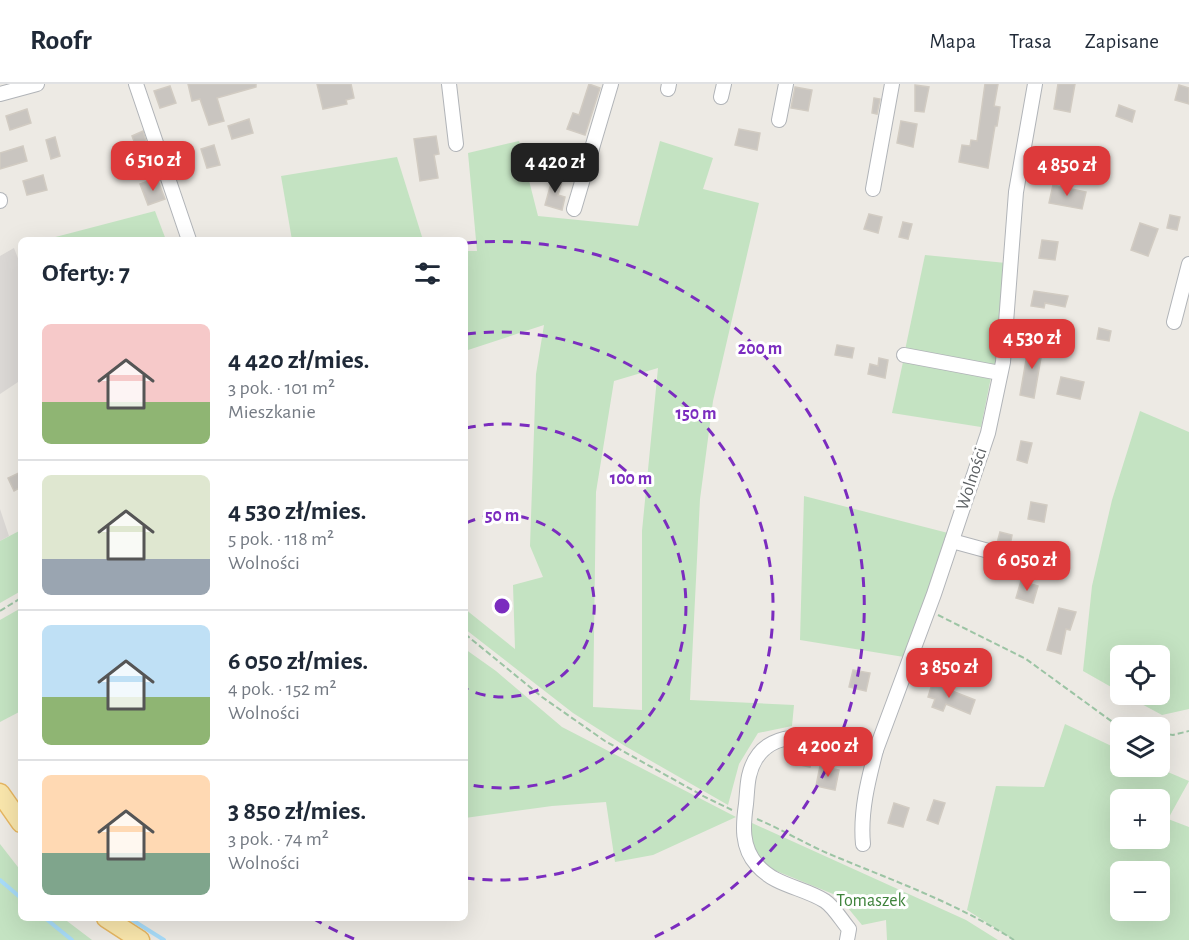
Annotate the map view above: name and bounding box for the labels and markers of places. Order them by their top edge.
pin: 6 510 zł [91,141,215,192]
pin: 4 420 zł [493,143,617,194]
pin: 4 850 zł [1005,146,1129,197]
pin: 4 530 zł [970,319,1094,370]
pin: 6 050 zł [965,541,1089,592]
centre of rings [492,596,512,616]
pin: 3 850 zł [887,648,1011,699]
pin: 4 200 zł [766,727,890,778]

